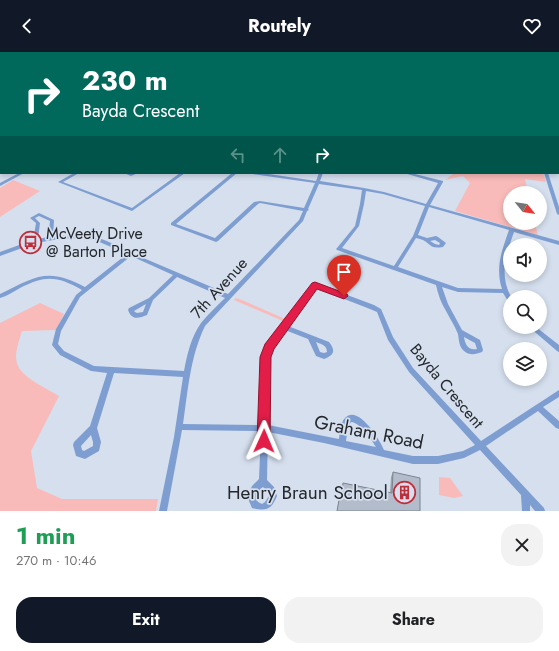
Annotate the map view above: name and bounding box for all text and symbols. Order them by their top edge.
text: Routely [248,13,311,39]
icon: back [16,15,38,37]
icon: heart [521,15,543,37]
text: 230 m [82,60,168,101]
icon: right [16,68,68,120]
text: Bayda Crescent [82,98,199,124]
icon: left [227,144,249,166]
icon: ahead [269,144,291,166]
icon: right [311,144,333,166]
north arrow [503,186,547,230]
map controls [503,186,547,386]
place label: McVeety Drive @ Barton Place [46,222,147,263]
bus stop icon: McVeety Drive @ Barton Place [17,229,43,255]
button: sound [503,238,547,282]
street label: 7th Avenue [185,252,253,324]
pin [327,255,361,296]
icon: arrive [333,261,355,283]
button: search [503,290,547,334]
street label: Bayda Crescent [405,339,489,433]
button: layers [503,342,547,386]
street label: Graham Road [312,408,426,456]
position arrow [243,420,285,462]
place label: Henry Braun School [227,479,388,506]
building icon: Henry Braun School [391,479,417,505]
text: 1 min [16,518,76,553]
button: close [501,524,543,566]
text: 270 m · 10:46 [16,551,96,570]
button: Exit [16,597,276,643]
button: Share [284,597,543,643]

